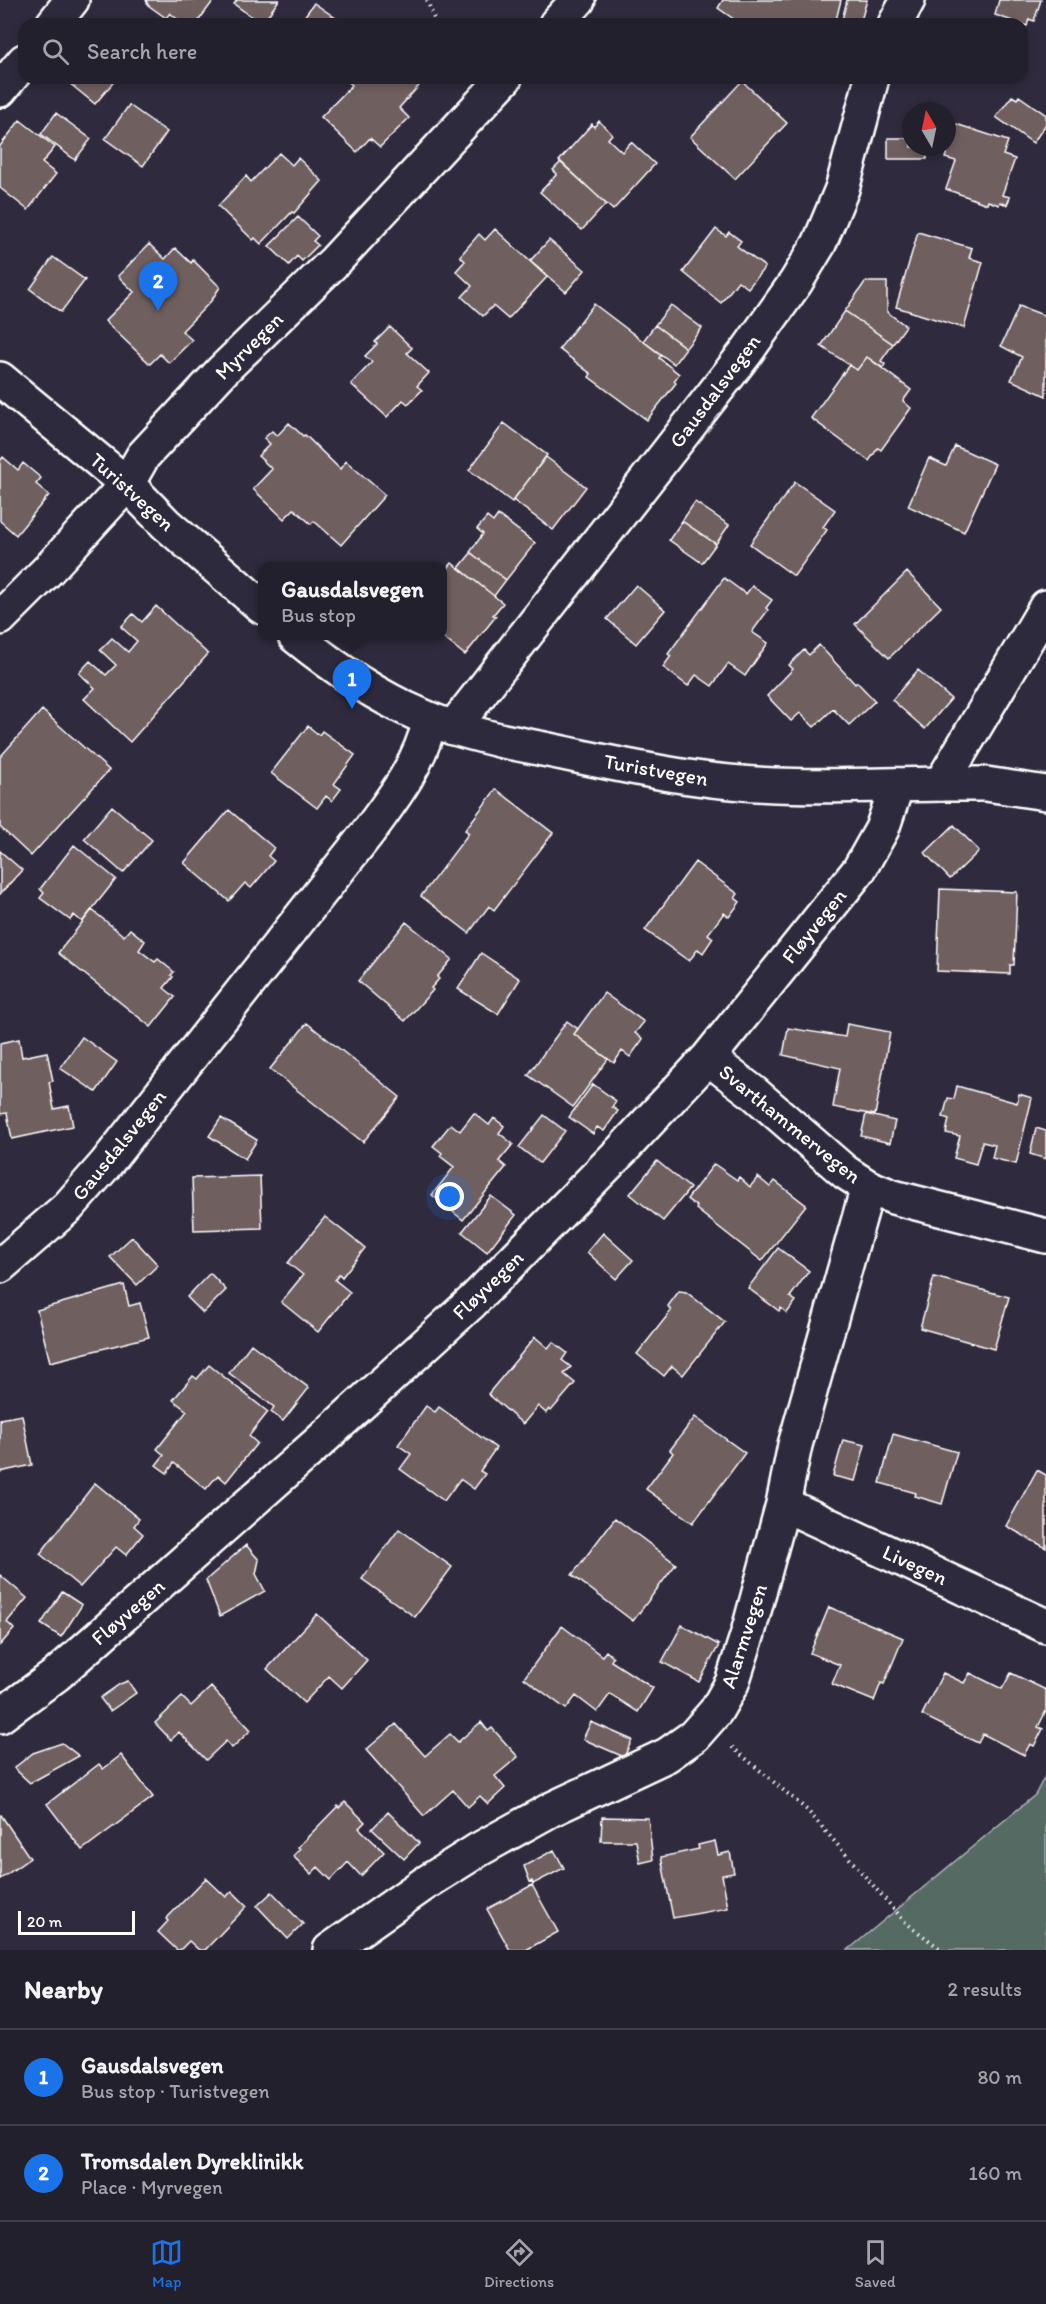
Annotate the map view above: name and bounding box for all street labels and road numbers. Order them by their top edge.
street label: Myrvegen [209,306,288,385]
street label: Gausdalsvegen [664,329,766,453]
street label: Turistvegen [85,447,180,536]
street label: Turistvegen [602,748,710,791]
street label: Fløyvegen [776,883,851,968]
street label: Svarthammervegen [714,1059,866,1189]
street label: Gausdalsvegen [66,1084,171,1205]
street label: Fløyvegen [447,1245,528,1325]
street label: Livegen [879,1539,952,1590]
street label: Fløyvegen [86,1573,169,1650]
street label: Alarmvegen [715,1580,772,1691]

